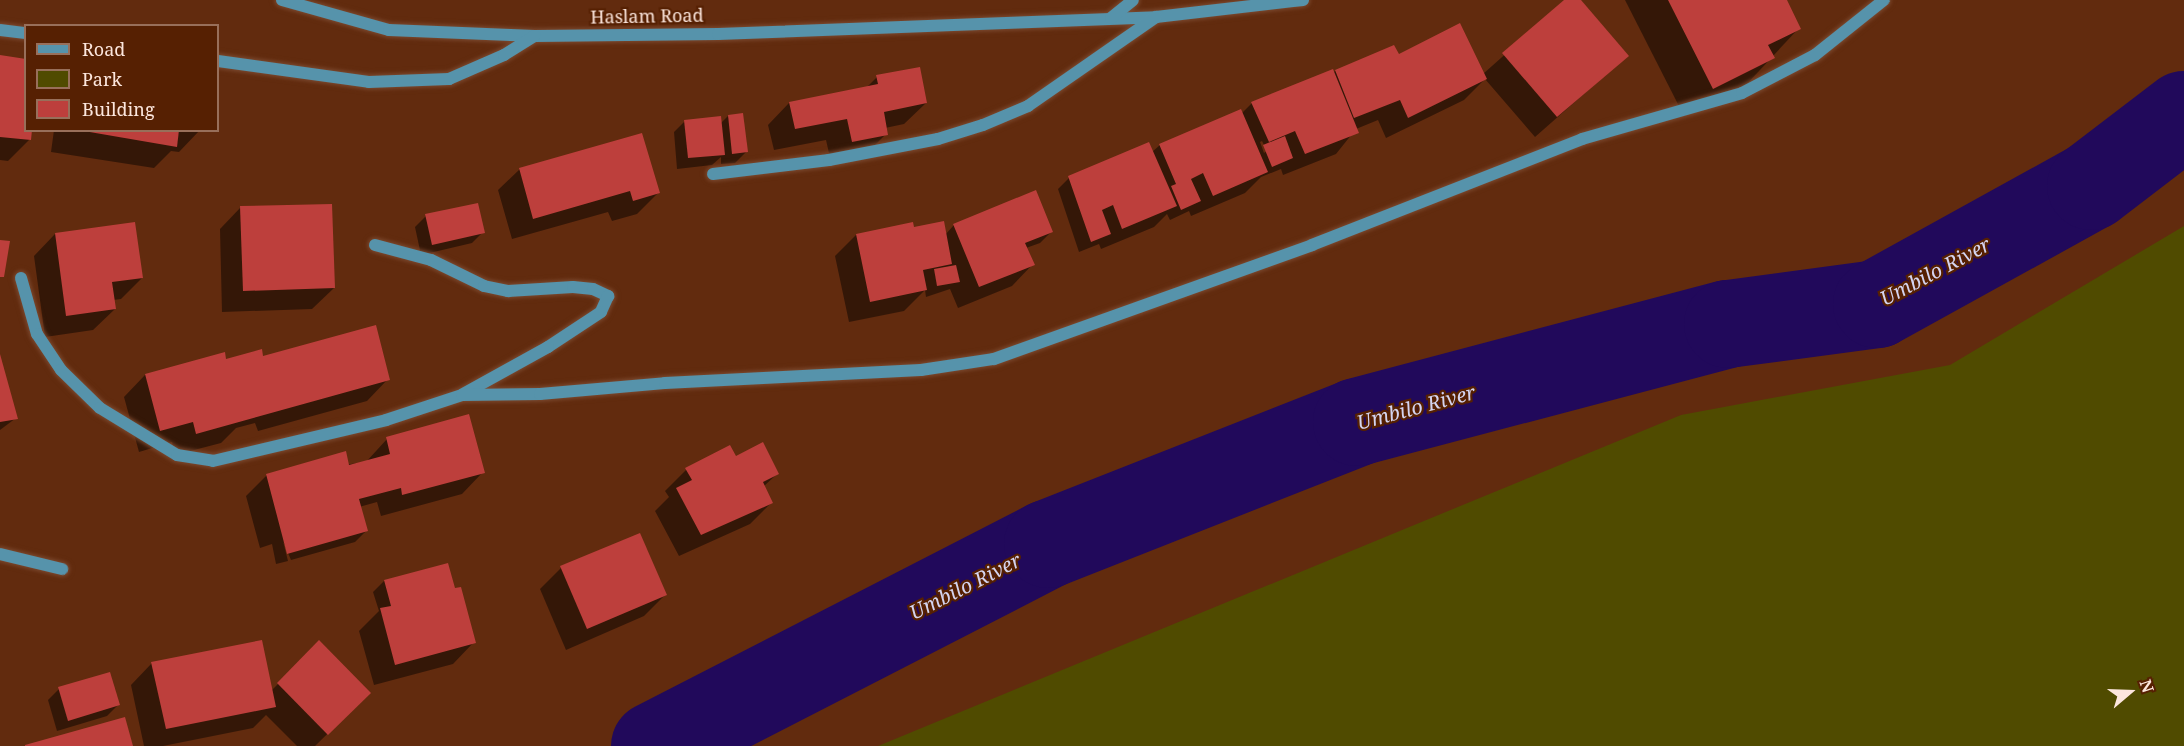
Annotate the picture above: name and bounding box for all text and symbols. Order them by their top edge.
street label: Haslam Road [590,4,704,28]
legend [24,24,219,132]
text: Road [82,37,125,61]
text: Park [82,67,122,91]
text: Building [82,97,155,121]
water label: Umbilo River [1876,232,1994,310]
water label: Umbilo River [1354,380,1478,434]
water label: Umbilo River [905,548,1025,624]
north arrow [2100,662,2160,722]
text: N [2135,677,2159,696]

